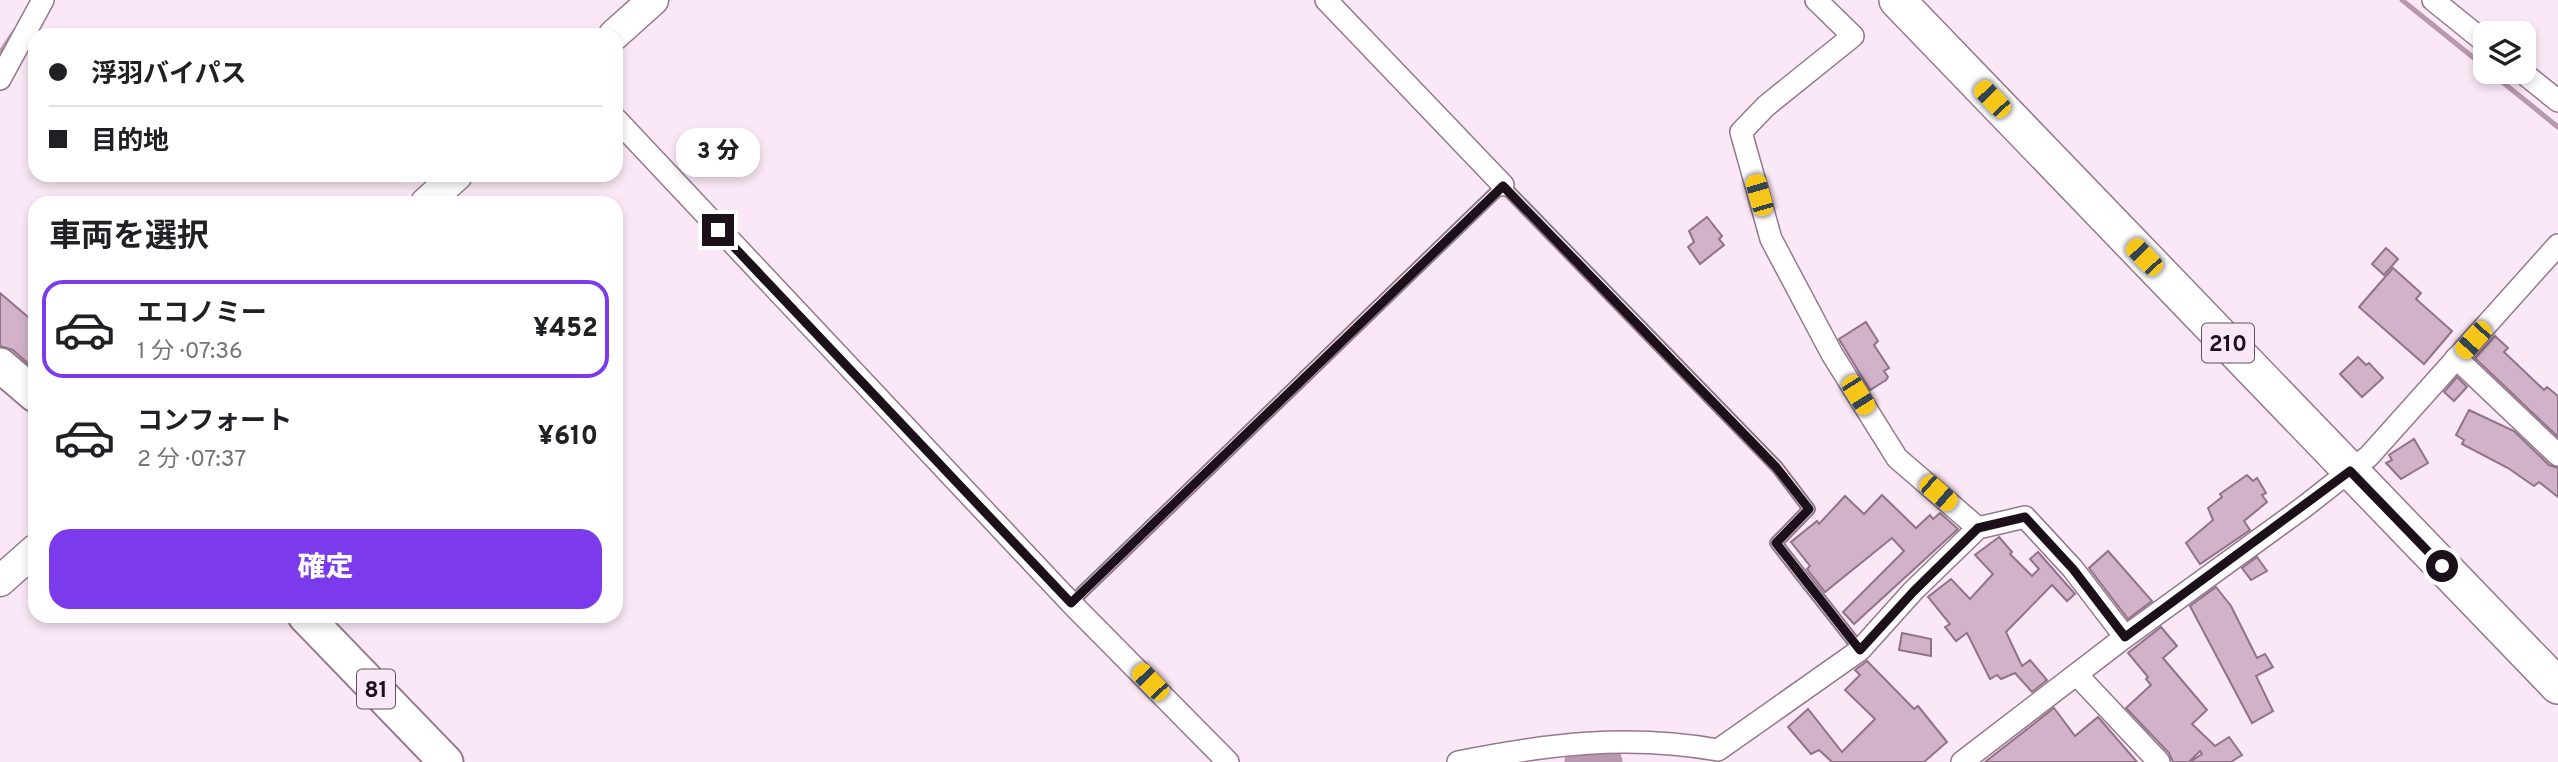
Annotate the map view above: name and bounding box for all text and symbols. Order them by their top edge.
map controls [2473,21,2536,84]
button: layers [2473,21,2536,84]
text: 浮羽バイパス [91,59,246,92]
car [1970,77,2015,121]
text: 目的地 [91,126,169,159]
callout: 3 分 [676,128,760,177]
text: 3 分 [697,138,739,167]
car [1744,172,1775,218]
route end [702,214,734,246]
text: 車両を選択 [49,218,209,258]
car [2122,235,2167,279]
icon: car [53,298,116,361]
text: エコノミー [137,298,267,331]
text: ¥452 [533,313,598,346]
car [2452,317,2495,363]
road number: 210 [2202,324,2254,362]
text: 1 分 · 07:36 [137,338,243,367]
car [1838,372,1879,418]
icon: car [53,406,116,469]
text: コンフォート [137,406,292,439]
text: ¥610 [538,421,598,454]
text: 2 分 · 07:37 [137,446,246,475]
car [1916,471,1961,515]
button: 確定 [49,529,602,609]
route start [2426,550,2458,582]
car [1128,660,1173,704]
road number: 81 [357,670,395,708]

